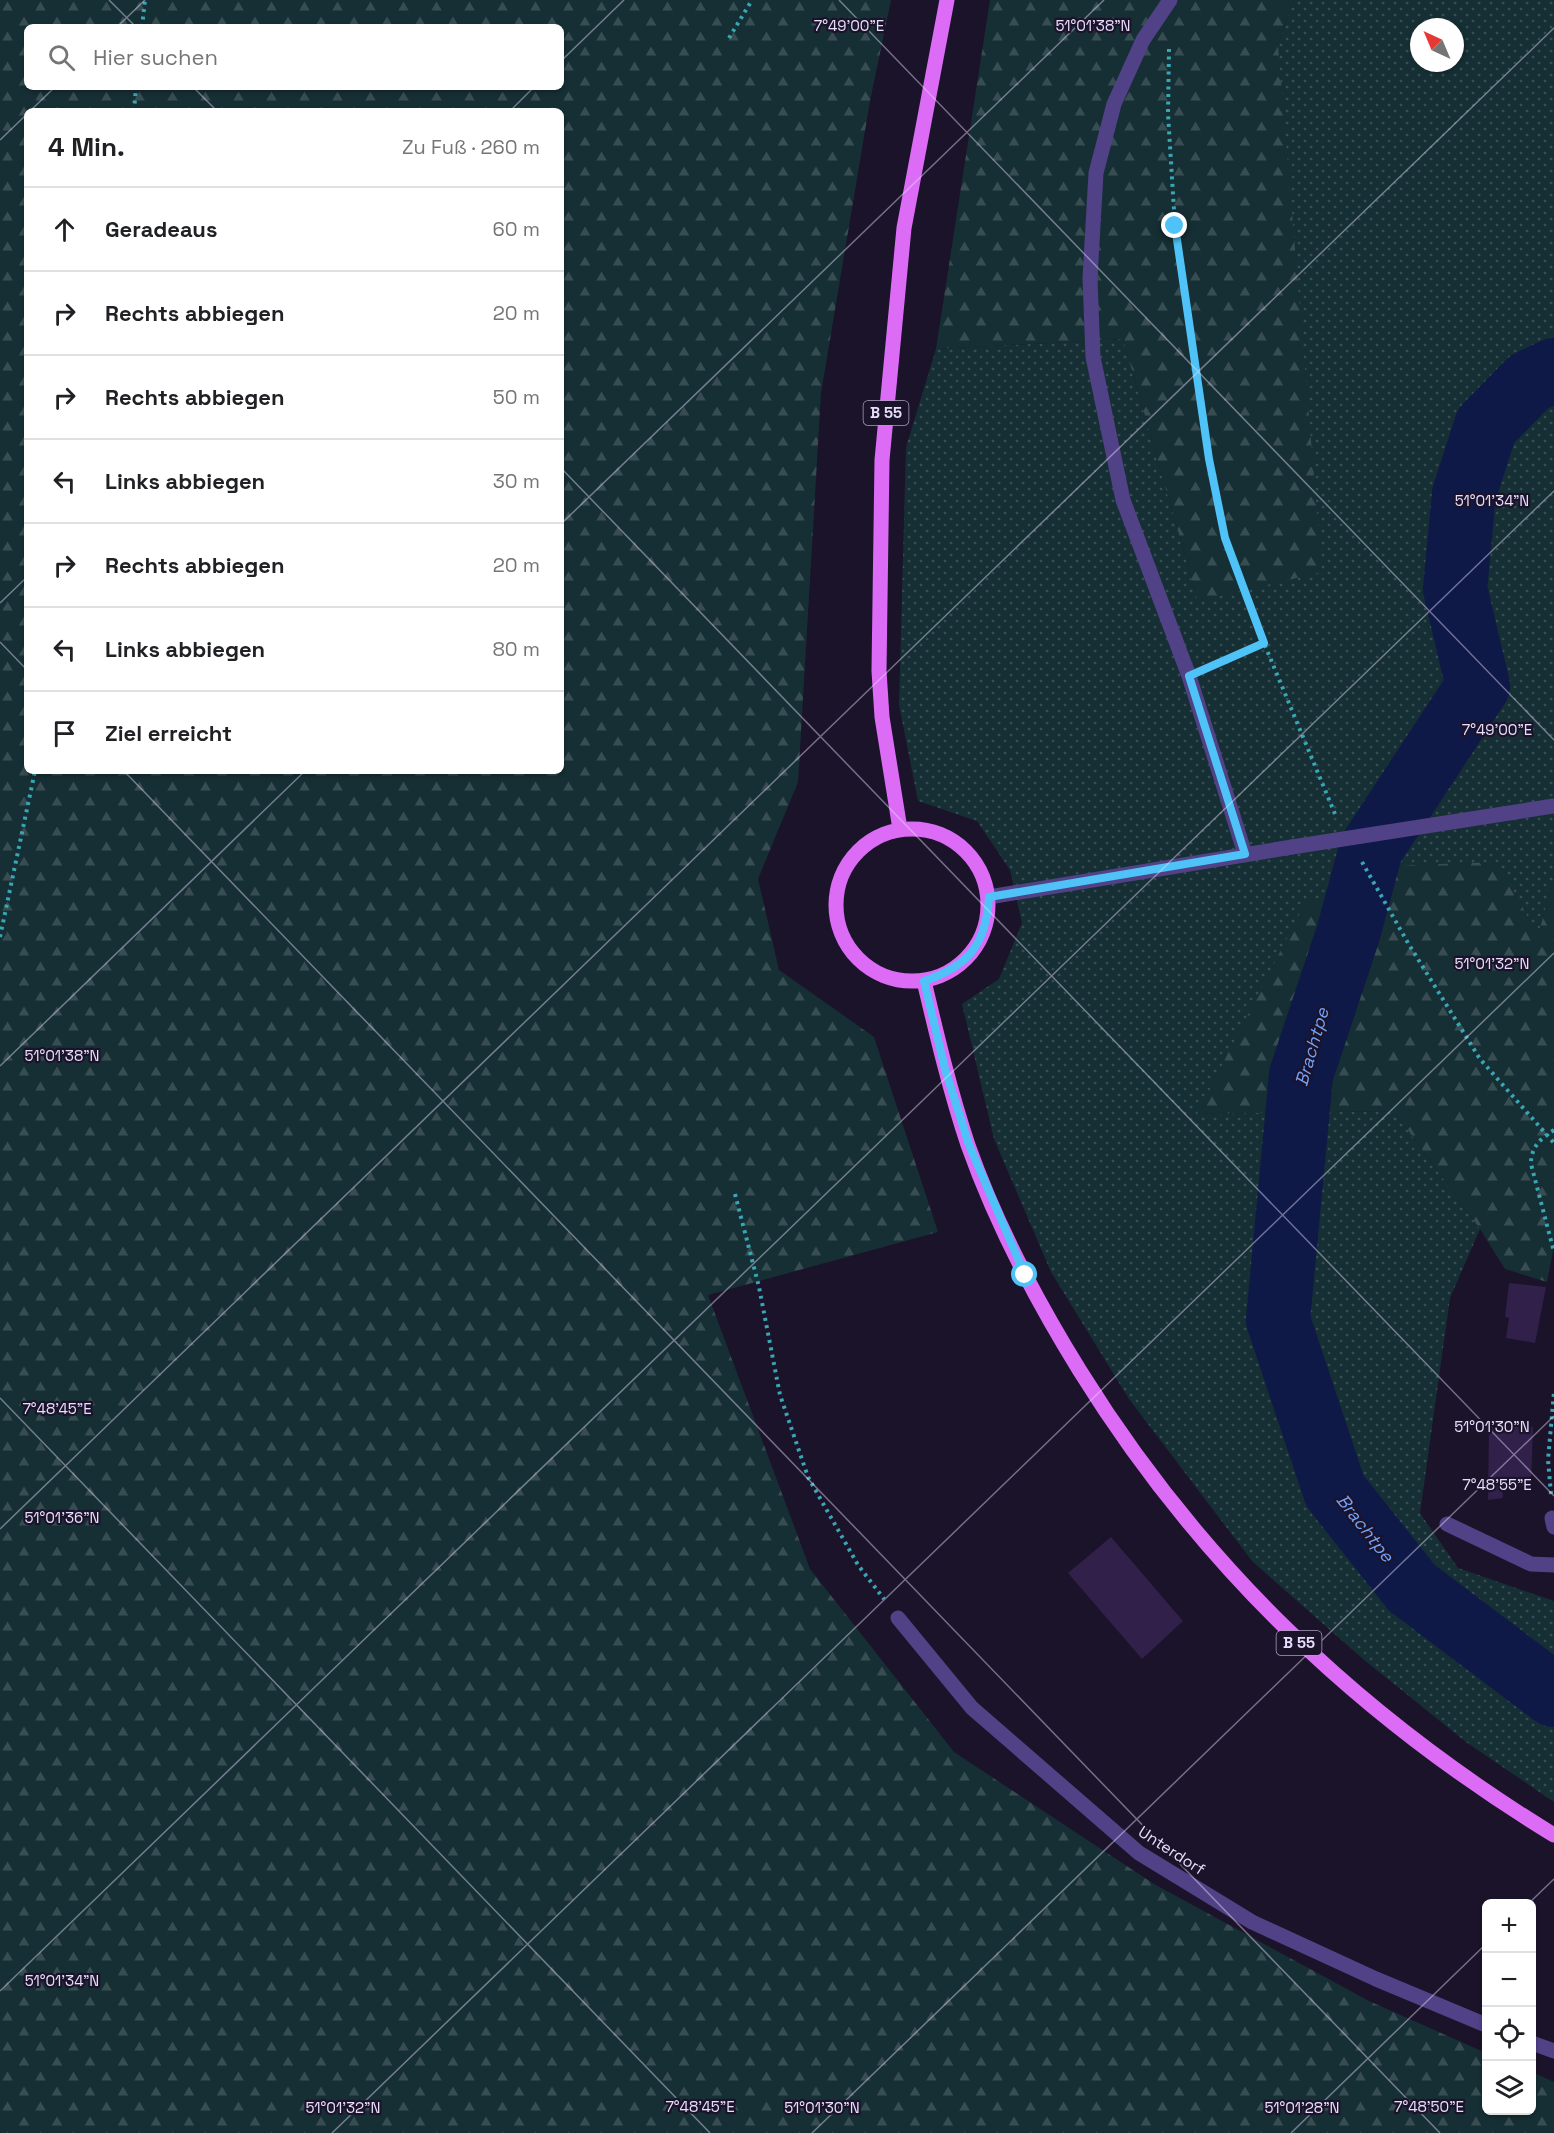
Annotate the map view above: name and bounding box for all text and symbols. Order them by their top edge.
text: 7°49'00"E [814,16,884,35]
text: 51°01'38"N [1055,16,1131,35]
north arrow [1410,18,1464,72]
search box [24,24,564,90]
icon: search [45,41,78,74]
text: Hier suchen [93,43,218,71]
text: 4 Min. [48,130,125,164]
text: Zu Fuß · 260 m [402,134,540,160]
route end [1161,212,1187,238]
icon: ahead [48,213,81,246]
text: Geradeaus [105,215,217,243]
text: 60 m [493,216,540,242]
icon: right [48,297,81,330]
text: Rechts abbiegen [105,299,285,327]
text: 20 m [493,300,540,326]
icon: right [48,381,81,414]
text: Rechts abbiegen [105,383,285,411]
text: 50 m [493,384,540,410]
road number: B 55 [864,401,908,425]
icon: left [48,465,81,498]
text: Links abbiegen [105,467,265,495]
text: 30 m [493,468,540,494]
text: 51°01'34"N [1455,491,1529,510]
icon: right [48,549,81,582]
text: Rechts abbiegen [105,551,285,579]
text: 20 m [493,552,540,578]
icon: left [48,633,81,666]
text: Links abbiegen [105,635,265,663]
text: 80 m [492,636,540,662]
icon: arrive [48,717,81,750]
text: Ziel erreicht [105,719,232,747]
text: 7°49'00"E [1462,720,1532,739]
text: 51°01'32"N [1455,954,1529,973]
water label: Brachtpe [1289,1004,1334,1089]
text: 51°01'38"N [24,1046,100,1065]
route start [1011,1261,1037,1287]
text: 7°48'45"E [22,1399,92,1418]
text: 51°01'30"N [1454,1417,1530,1436]
text: 7°48'55"E [1462,1475,1532,1494]
water label: Brachtpe [1332,1489,1400,1568]
text: 51°01'36"N [25,1508,99,1527]
road number: B 55 [1276,1631,1322,1655]
street label: Unterdorf [1134,1821,1209,1880]
map controls [1482,1899,1536,2115]
button: + [1482,1899,1536,1953]
button: − [1482,1953,1536,2007]
text: 51°01'34"N [25,1971,99,1990]
button: locate [1482,2007,1536,2061]
button: layers [1482,2061,1536,2115]
text: 7°48'45"E [665,2097,735,2116]
text: 7°48'50"E [1394,2097,1464,2116]
text: 51°01'32"N [306,2098,380,2117]
text: 51°01'30"N [784,2098,860,2117]
text: 51°01'28"N [1264,2098,1340,2117]

